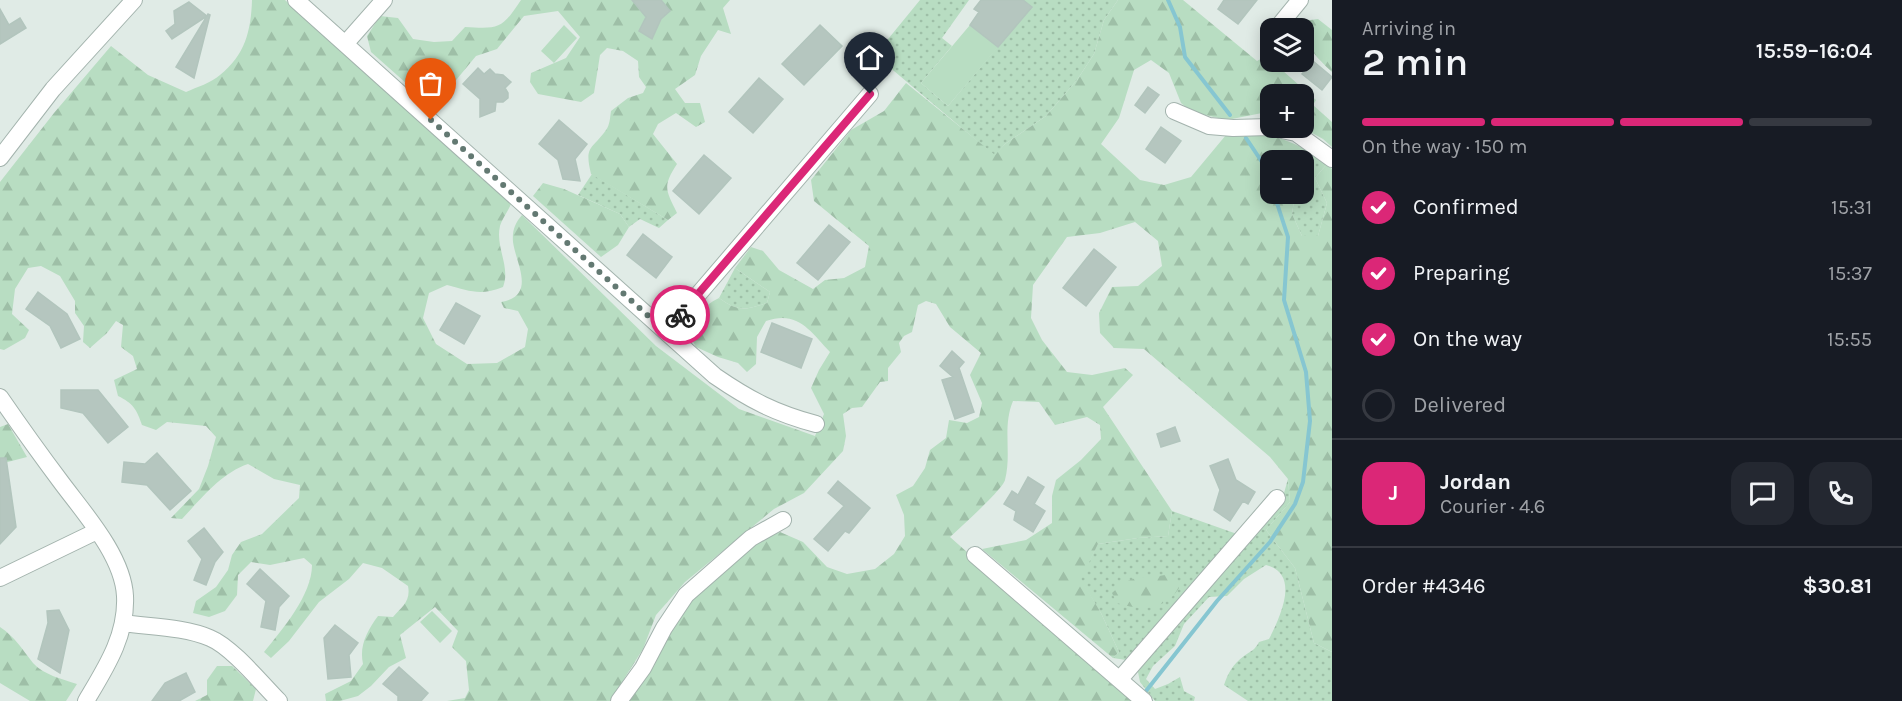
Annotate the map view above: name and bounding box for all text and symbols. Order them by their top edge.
text: Arriving in [1362,17,1456,40]
map controls [1260,18,1314,204]
button: layers [1260,18,1314,72]
pin [844,32,895,94]
text: 15:59–16:04 [1756,38,1872,64]
text: 2 min [1362,39,1468,85]
icon: home [853,41,886,74]
pin [405,58,456,120]
icon: bag [414,67,447,100]
button: + [1260,84,1314,138]
text: On the way · 150 m [1362,135,1527,158]
button: − [1260,150,1314,204]
icon: check [1362,191,1395,224]
text: Confirmed [1413,194,1519,220]
text: 15:31 [1831,196,1872,219]
icon: check [1362,257,1395,290]
text: Preparing [1413,260,1510,286]
text: 15:37 [1828,262,1872,285]
courier [650,285,710,345]
icon: bike [664,299,697,332]
icon: check [1362,323,1395,356]
text: On the way [1413,326,1522,352]
text: 15:55 [1827,328,1872,351]
text: Delivered [1413,392,1506,418]
button: chat [1731,462,1794,525]
button: phone [1809,462,1872,525]
text: Jordan [1440,469,1511,495]
text: J [1389,480,1398,506]
text: Courier · 4.6 [1440,495,1545,518]
text: Order #4346 [1362,573,1486,599]
text: $30.81 [1802,573,1872,599]

